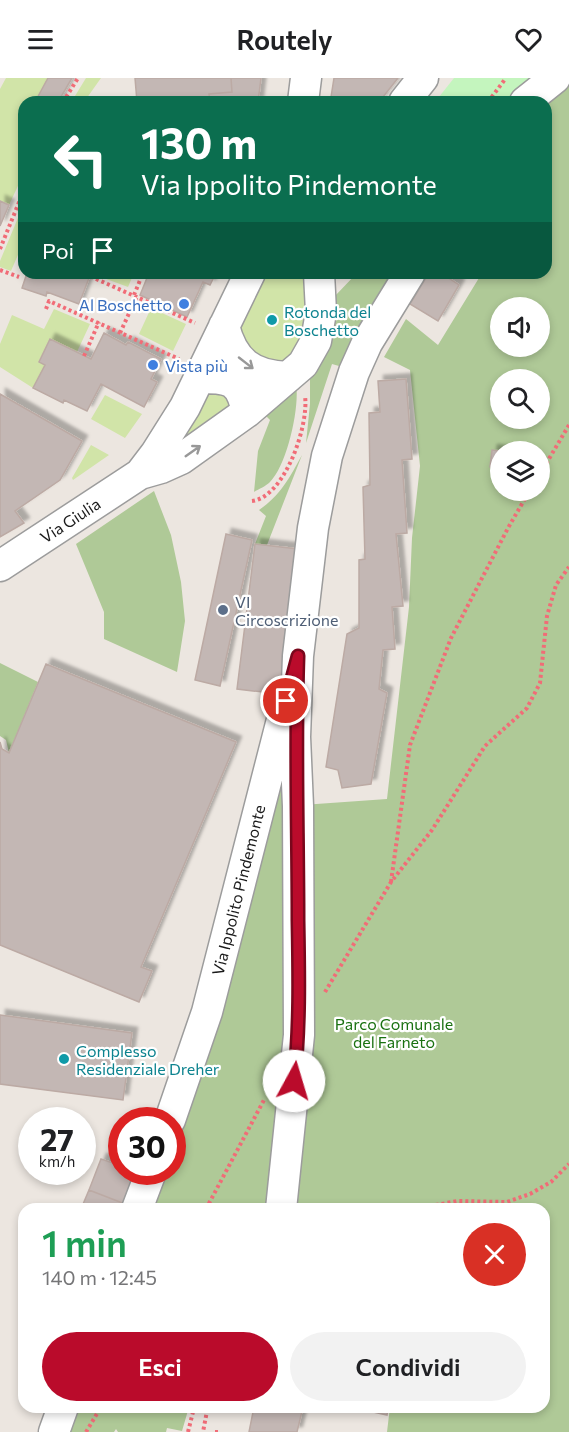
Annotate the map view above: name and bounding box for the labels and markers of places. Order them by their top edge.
place label: Al Boschetto [79,295,172,314]
marker: Al Boschetto [177,297,191,311]
place label: Rotonda del Boschetto [284,302,371,339]
marker: Rotonda del Boschetto [265,313,279,327]
place label: Vista più [165,356,228,375]
marker: Vista più [146,358,160,372]
place label: VI Circoscrizione [235,592,338,629]
marker: VI Circoscrizione [216,603,230,617]
pin [260,675,311,726]
place label: Complesso Residenziale Dreher [76,1041,220,1078]
marker: Complesso Residenziale Dreher [57,1052,71,1066]

